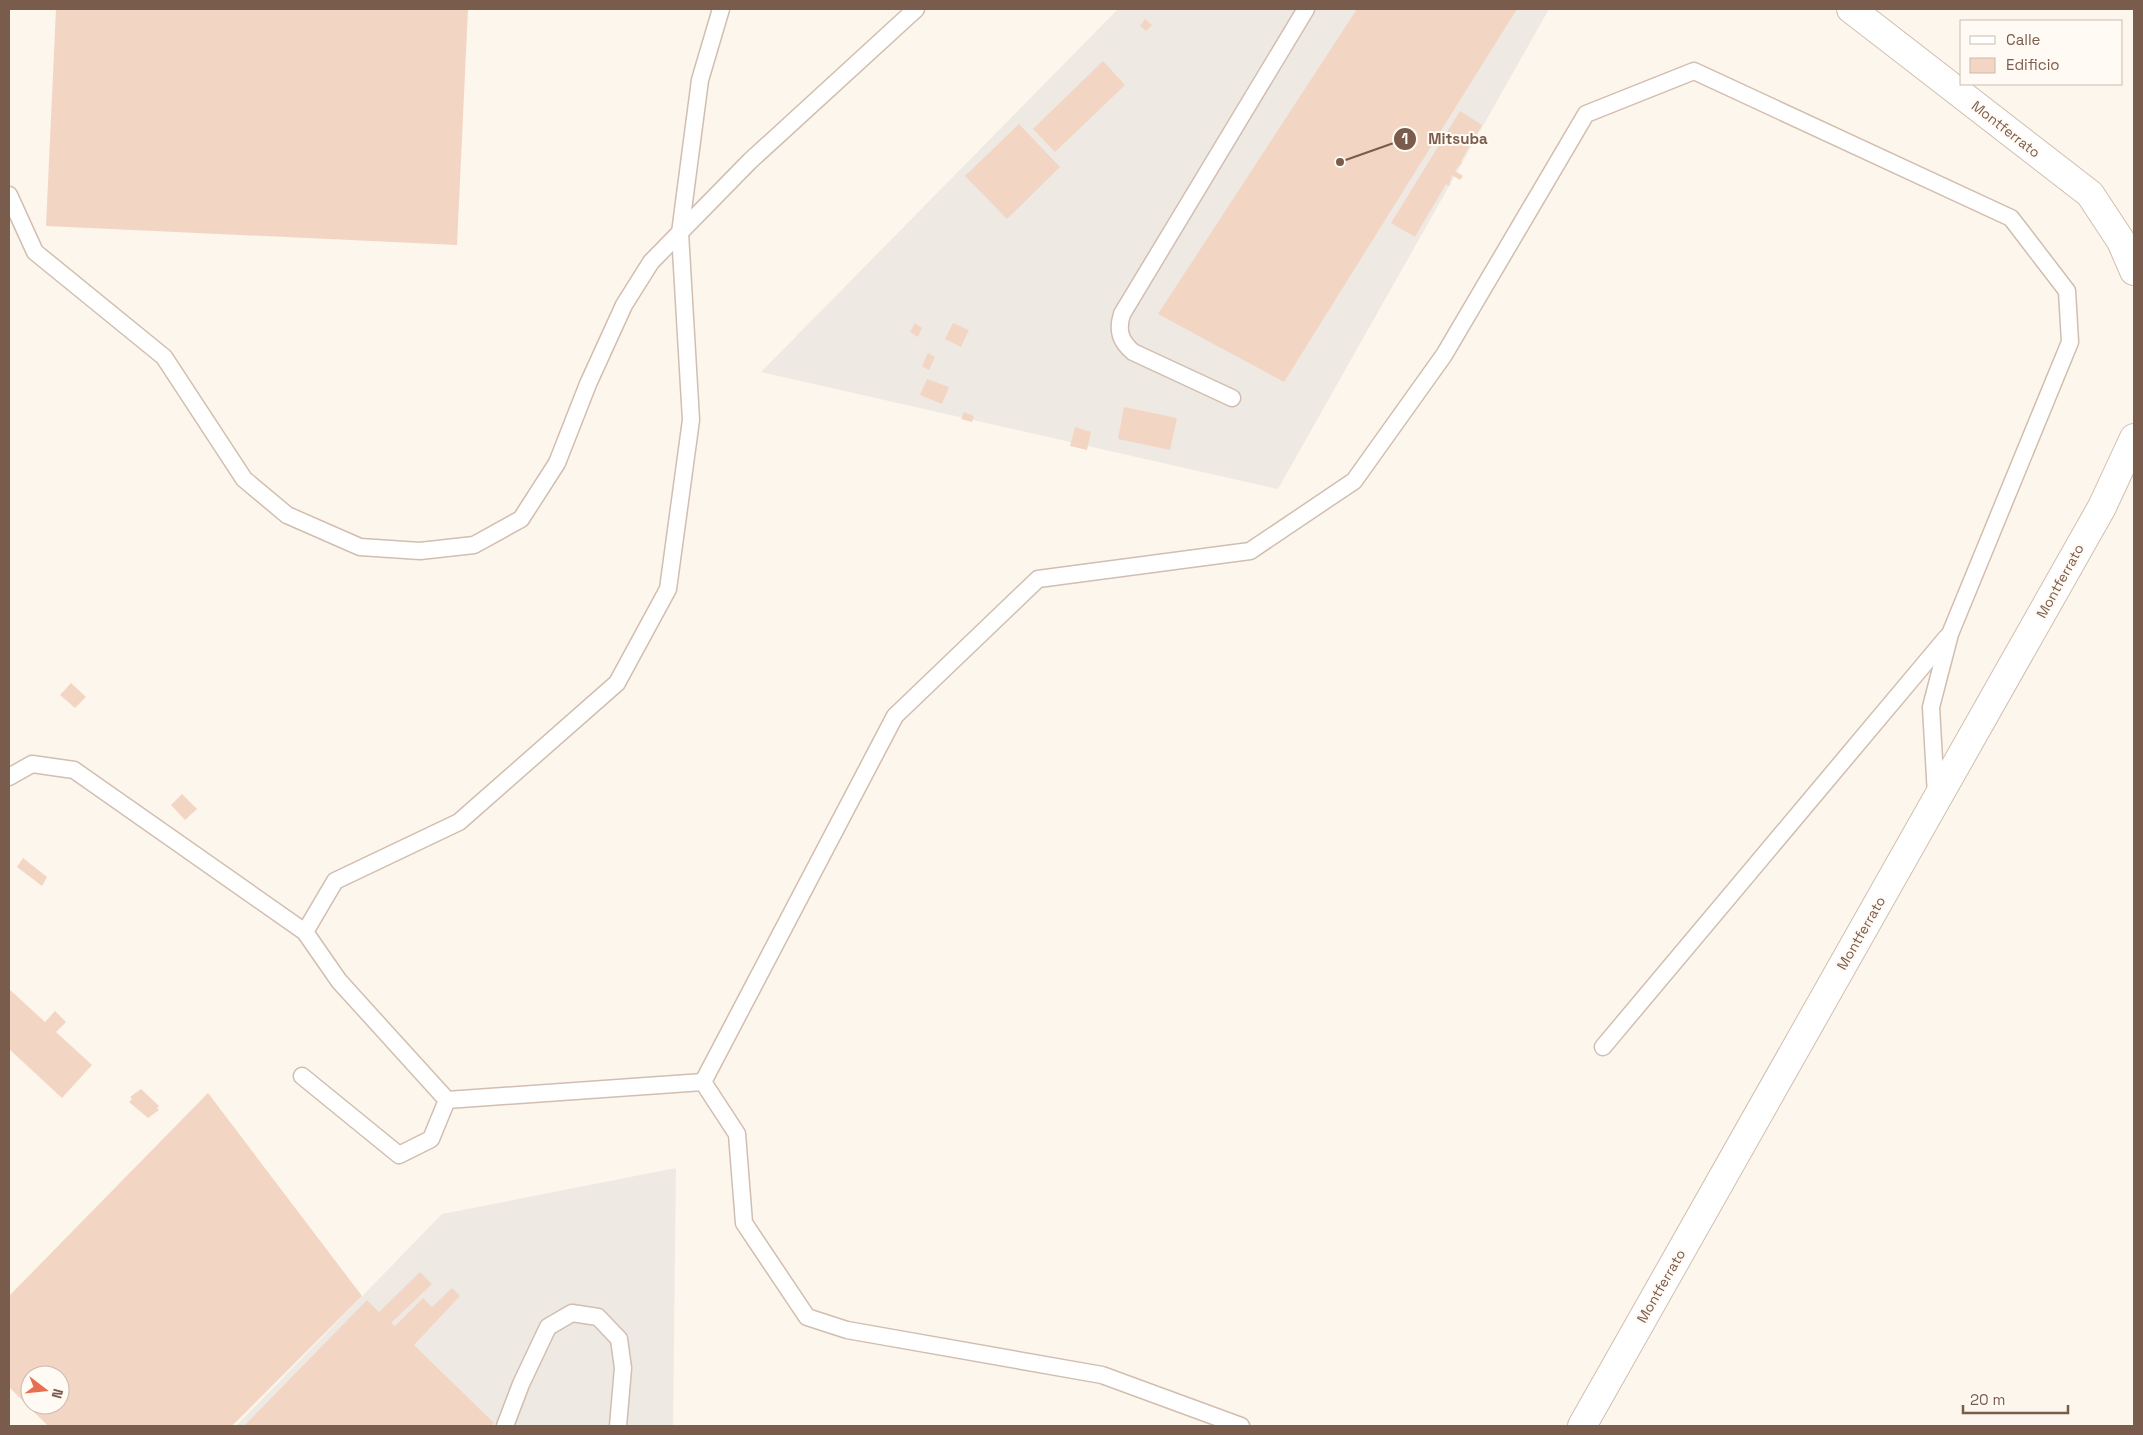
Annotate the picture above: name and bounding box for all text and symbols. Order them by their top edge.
legend [1960,20,2123,85]
text: Calle [2006,30,2041,49]
text: Edificio [2006,55,2060,74]
street label: Montferrato [1968,97,2044,161]
callout: Mitsuba [1393,124,1497,154]
text: 1 [1402,129,1408,148]
text: Mitsuba [1428,129,1488,148]
street label: Montferrato [2032,541,2088,621]
street label: Montferrato [1833,893,1889,973]
street label: Montferrato [1633,1246,1689,1326]
north arrow [20,1365,70,1415]
scale bar [1963,1382,2068,1414]
text: N [48,1387,67,1401]
text: 20 m [1970,1390,2005,1409]

